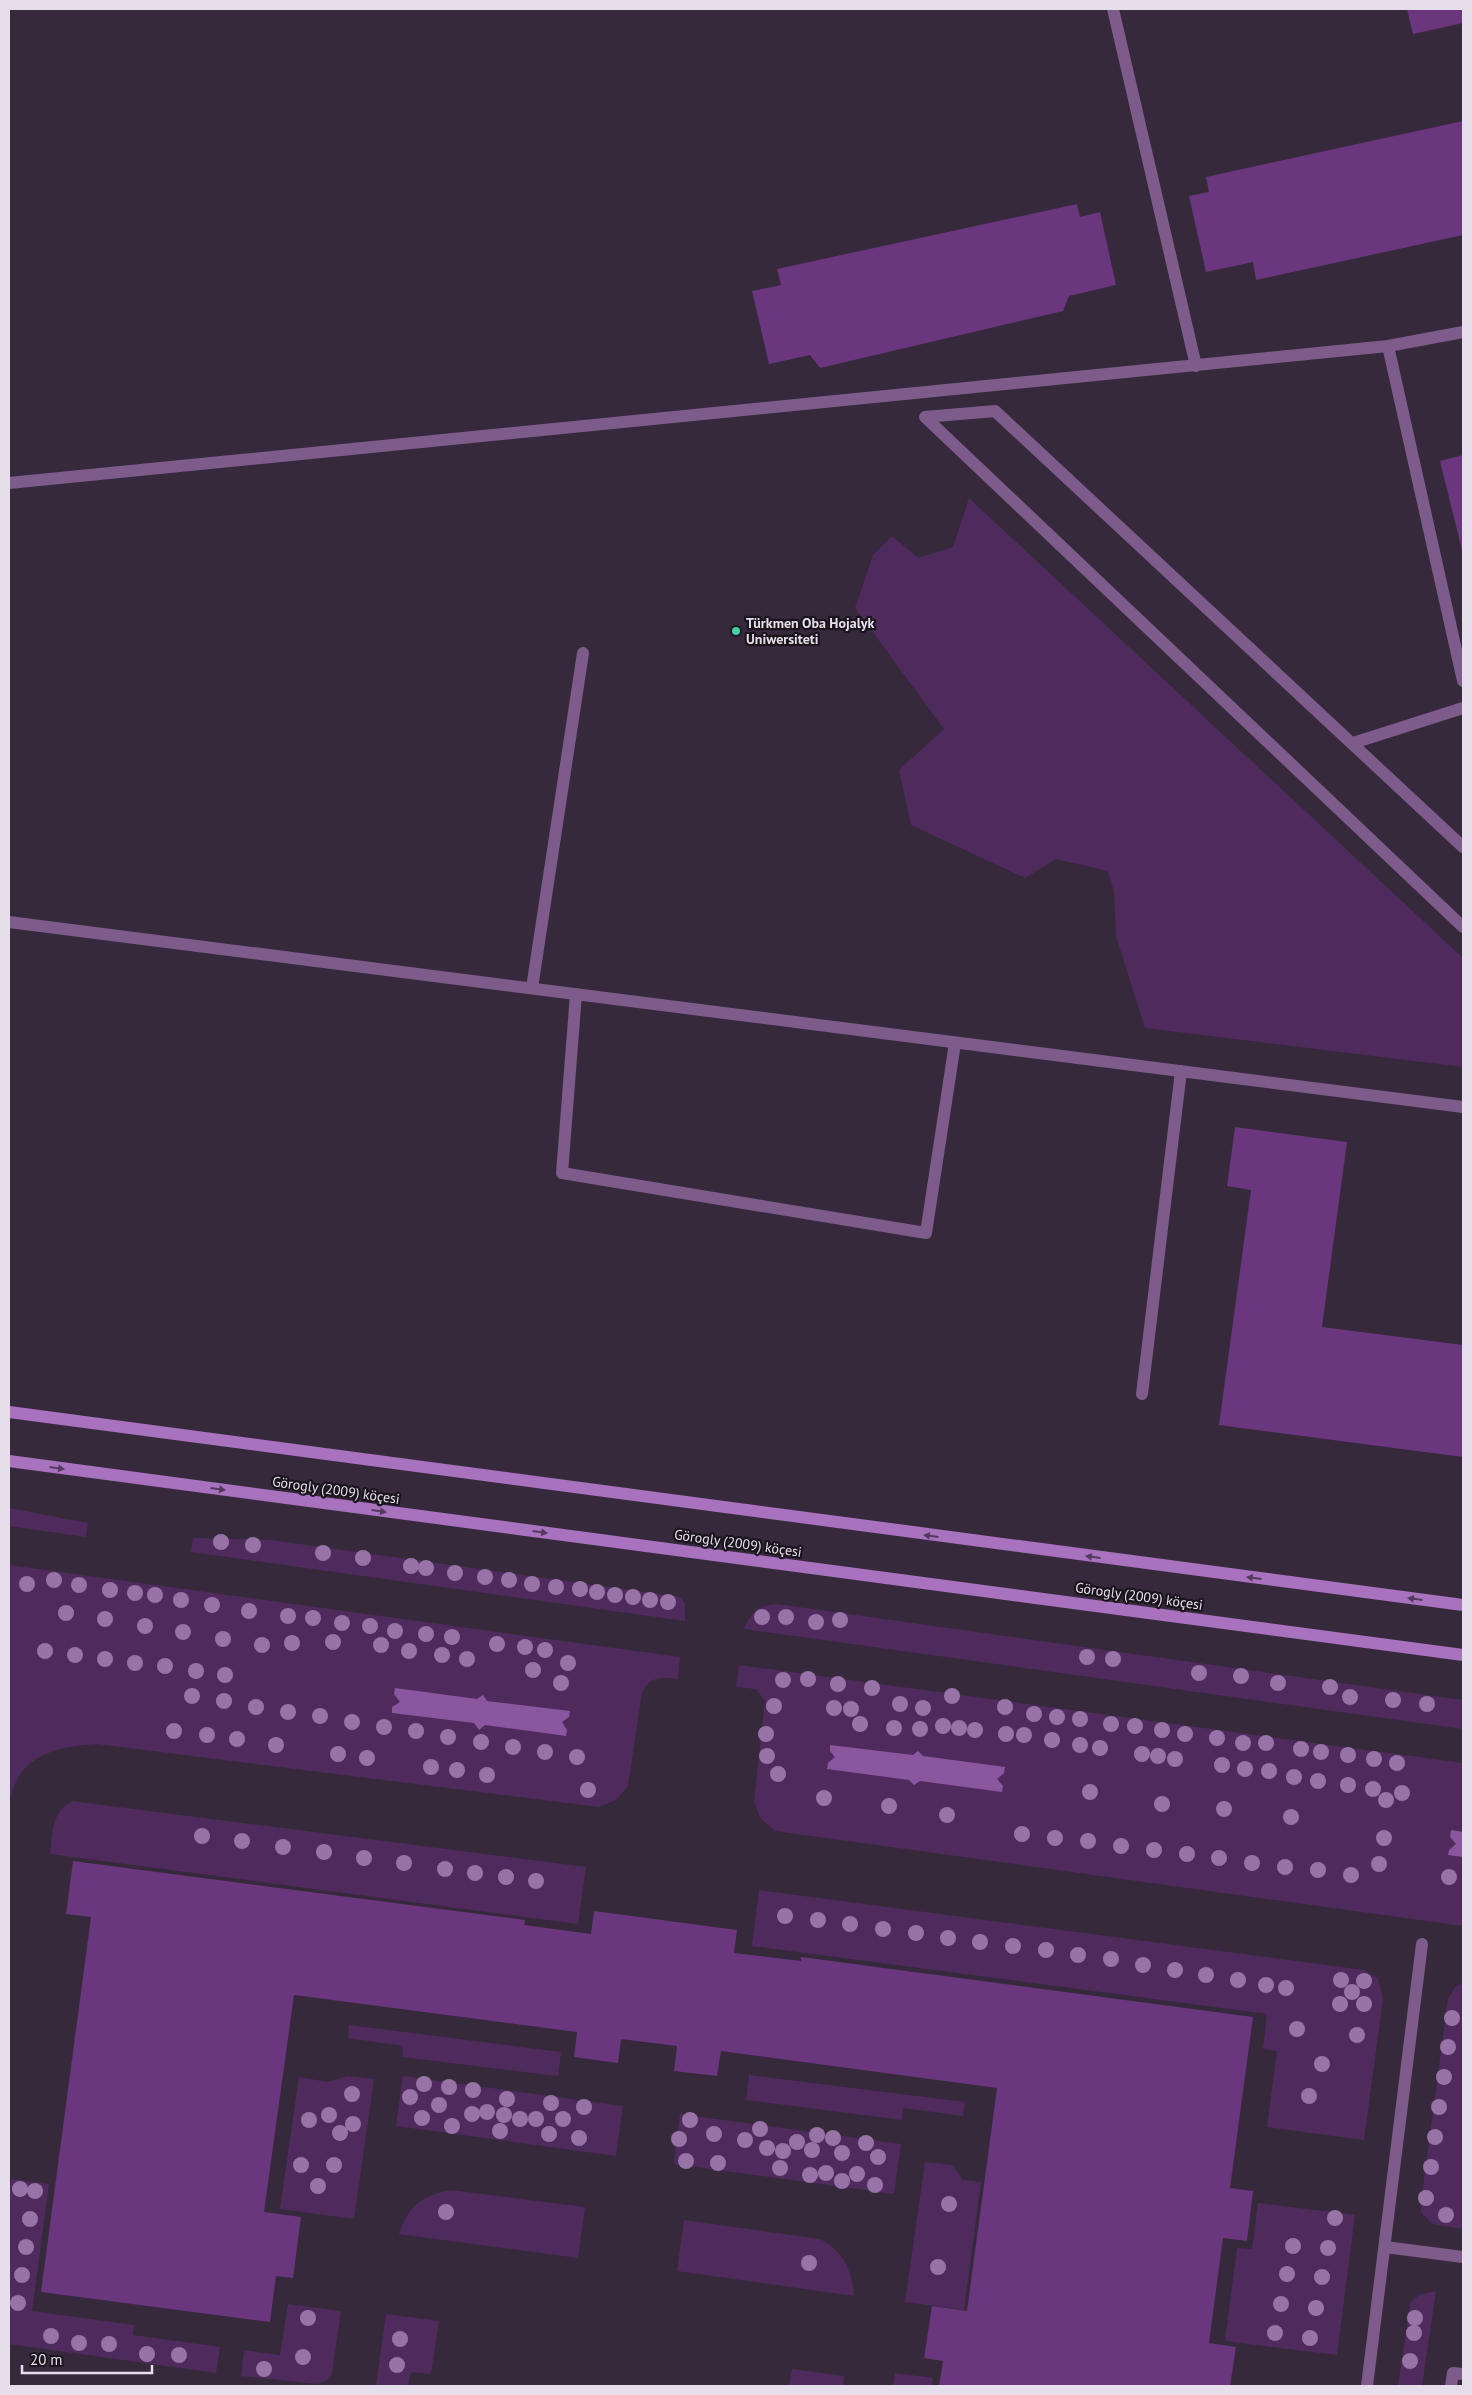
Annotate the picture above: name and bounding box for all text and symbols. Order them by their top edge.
place label: Türkmen Oba Hojalyk Uniwersiteti [746,614,875,648]
marker: Türkmen Oba Hojalyk Uniwersiteti [730,625,742,637]
one-way arrow [49,1464,65,1472]
street label: Görogly (2009) köçesi [271,1472,401,1508]
one-way arrow [210,1485,226,1493]
one-way arrow [372,1507,388,1515]
street label: Görogly (2009) köçesi [673,1525,803,1561]
one-way arrow [533,1528,549,1536]
one-way arrow [923,1532,939,1540]
one-way arrow [1084,1553,1100,1561]
one-way arrow [1245,1574,1261,1582]
street label: Görogly (2009) köçesi [1074,1578,1204,1614]
one-way arrow [1407,1595,1423,1603]
scale bar [22,2342,152,2374]
text: 20 m [30,2350,63,2369]

